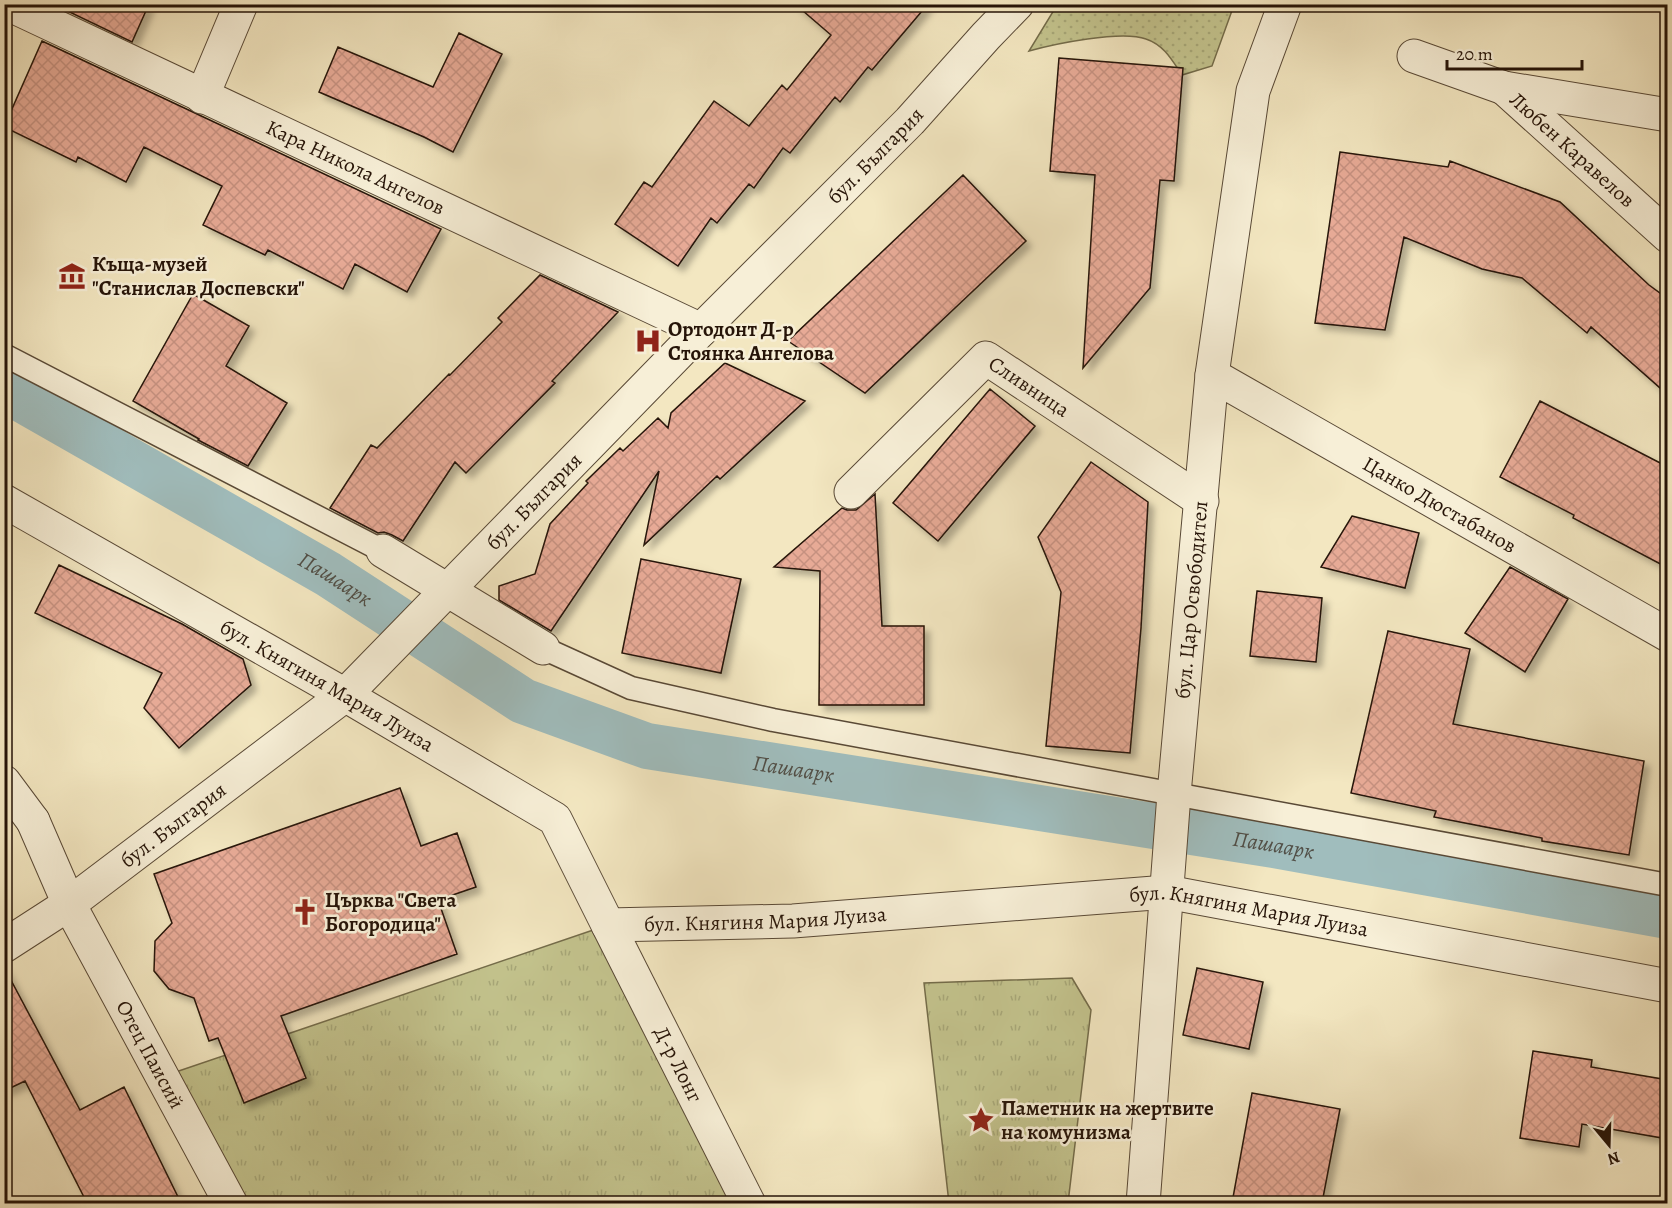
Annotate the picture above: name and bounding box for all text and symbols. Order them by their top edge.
scale bar [1447,33,1582,71]
text: 20 m [1456,42,1493,66]
street label: Любен Каравелов [1503,86,1641,214]
street label: бул. България [821,101,930,210]
street label: Кара Никола Ангелов [261,113,450,222]
place label: Къща-музей "Станислав Доспевски" [92,250,305,302]
museum icon: Къща-музей "Станислав Доспевски" [57,261,87,291]
place label: Ортодонт Д-р Стоянка Ангелова [668,315,834,367]
hospital icon: Ортодонт Д-р Стоянка Ангелова [633,326,663,356]
street label: Сливница [983,350,1075,424]
street label: бул. България [480,447,588,556]
street label: Цанко Дюстабанов [1358,450,1522,560]
street label: бул. Цар Освободител [1169,500,1215,700]
water label: Пашаарк [293,545,378,614]
street label: бул. Княгиня Мария Луиза [215,613,439,759]
water label: Пашаарк [751,748,836,790]
street label: бул. България [114,776,232,874]
water label: Пашаарк [1231,824,1317,867]
street label: бул. Княгиня Мария Луиза [1128,878,1371,944]
place label: Църква "Света Богородица" [325,886,456,938]
church icon: Църква "Света Богородица" [290,897,320,927]
street label: бул. Княгиня Мария Луиза [644,900,888,938]
street label: Отец Паисий [110,995,191,1114]
street label: Д-р Лонг [647,1022,709,1107]
place label: Паметник на жертвите на комунизма [1001,1094,1214,1146]
place icon: Паметник на жертвите на комунизма [966,1105,996,1135]
north arrow [1579,1115,1639,1175]
text: N [1604,1146,1623,1171]

